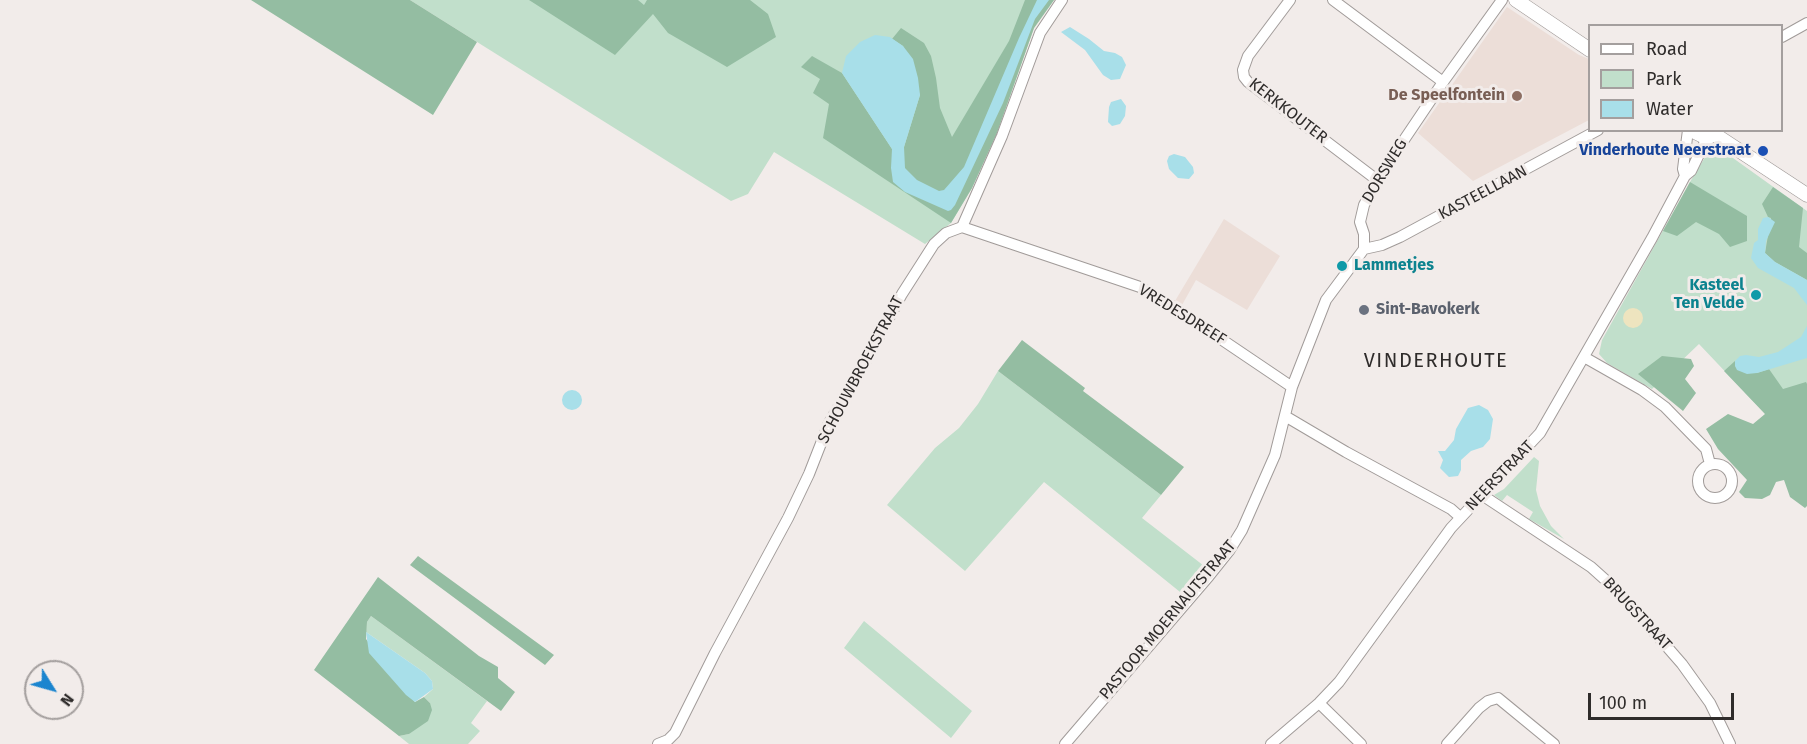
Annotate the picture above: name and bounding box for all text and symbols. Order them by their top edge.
legend [1588,24,1783,132]
text: Road [1646,38,1688,60]
text: Park [1646,68,1681,90]
street label: KERKKOUTER [1245,74,1331,148]
place label: De Speelfontein [1388,86,1505,106]
marker: De Speelfontein [1510,89,1524,103]
text: Water [1646,98,1693,120]
street label: DORSWEG [1358,136,1412,206]
place label: Vinderhoute Neerstraat [1579,141,1751,161]
marker: Vinderhoute Neerstraat [1756,144,1770,158]
street label: KASTEELLAAN [1435,162,1531,224]
place label: Lammetjes [1354,256,1434,276]
marker: Lammetjes [1335,259,1349,273]
place label: Kasteel Ten Velde [1674,276,1744,314]
street label: VREDESDREEF [1135,280,1229,350]
marker: Kasteel Ten Velde [1749,288,1763,302]
street label: SCHOUWBROEKSTRAAT [814,293,908,447]
place label: Sint-Bavokerk [1376,300,1479,320]
marker: Sint-Bavokerk [1357,303,1371,317]
district label: VINDERHOUTE [1364,349,1508,373]
street label: NEERSTRAAT [1462,437,1538,515]
street label: PASTOOR MOERNAUTSTRAAT [1096,537,1240,703]
street label: BRUGSTRAAT [1599,574,1675,654]
north arrow [24,660,84,720]
scale bar [1591,681,1736,719]
text: N [56,690,78,710]
text: 100 m [1599,692,1647,714]

